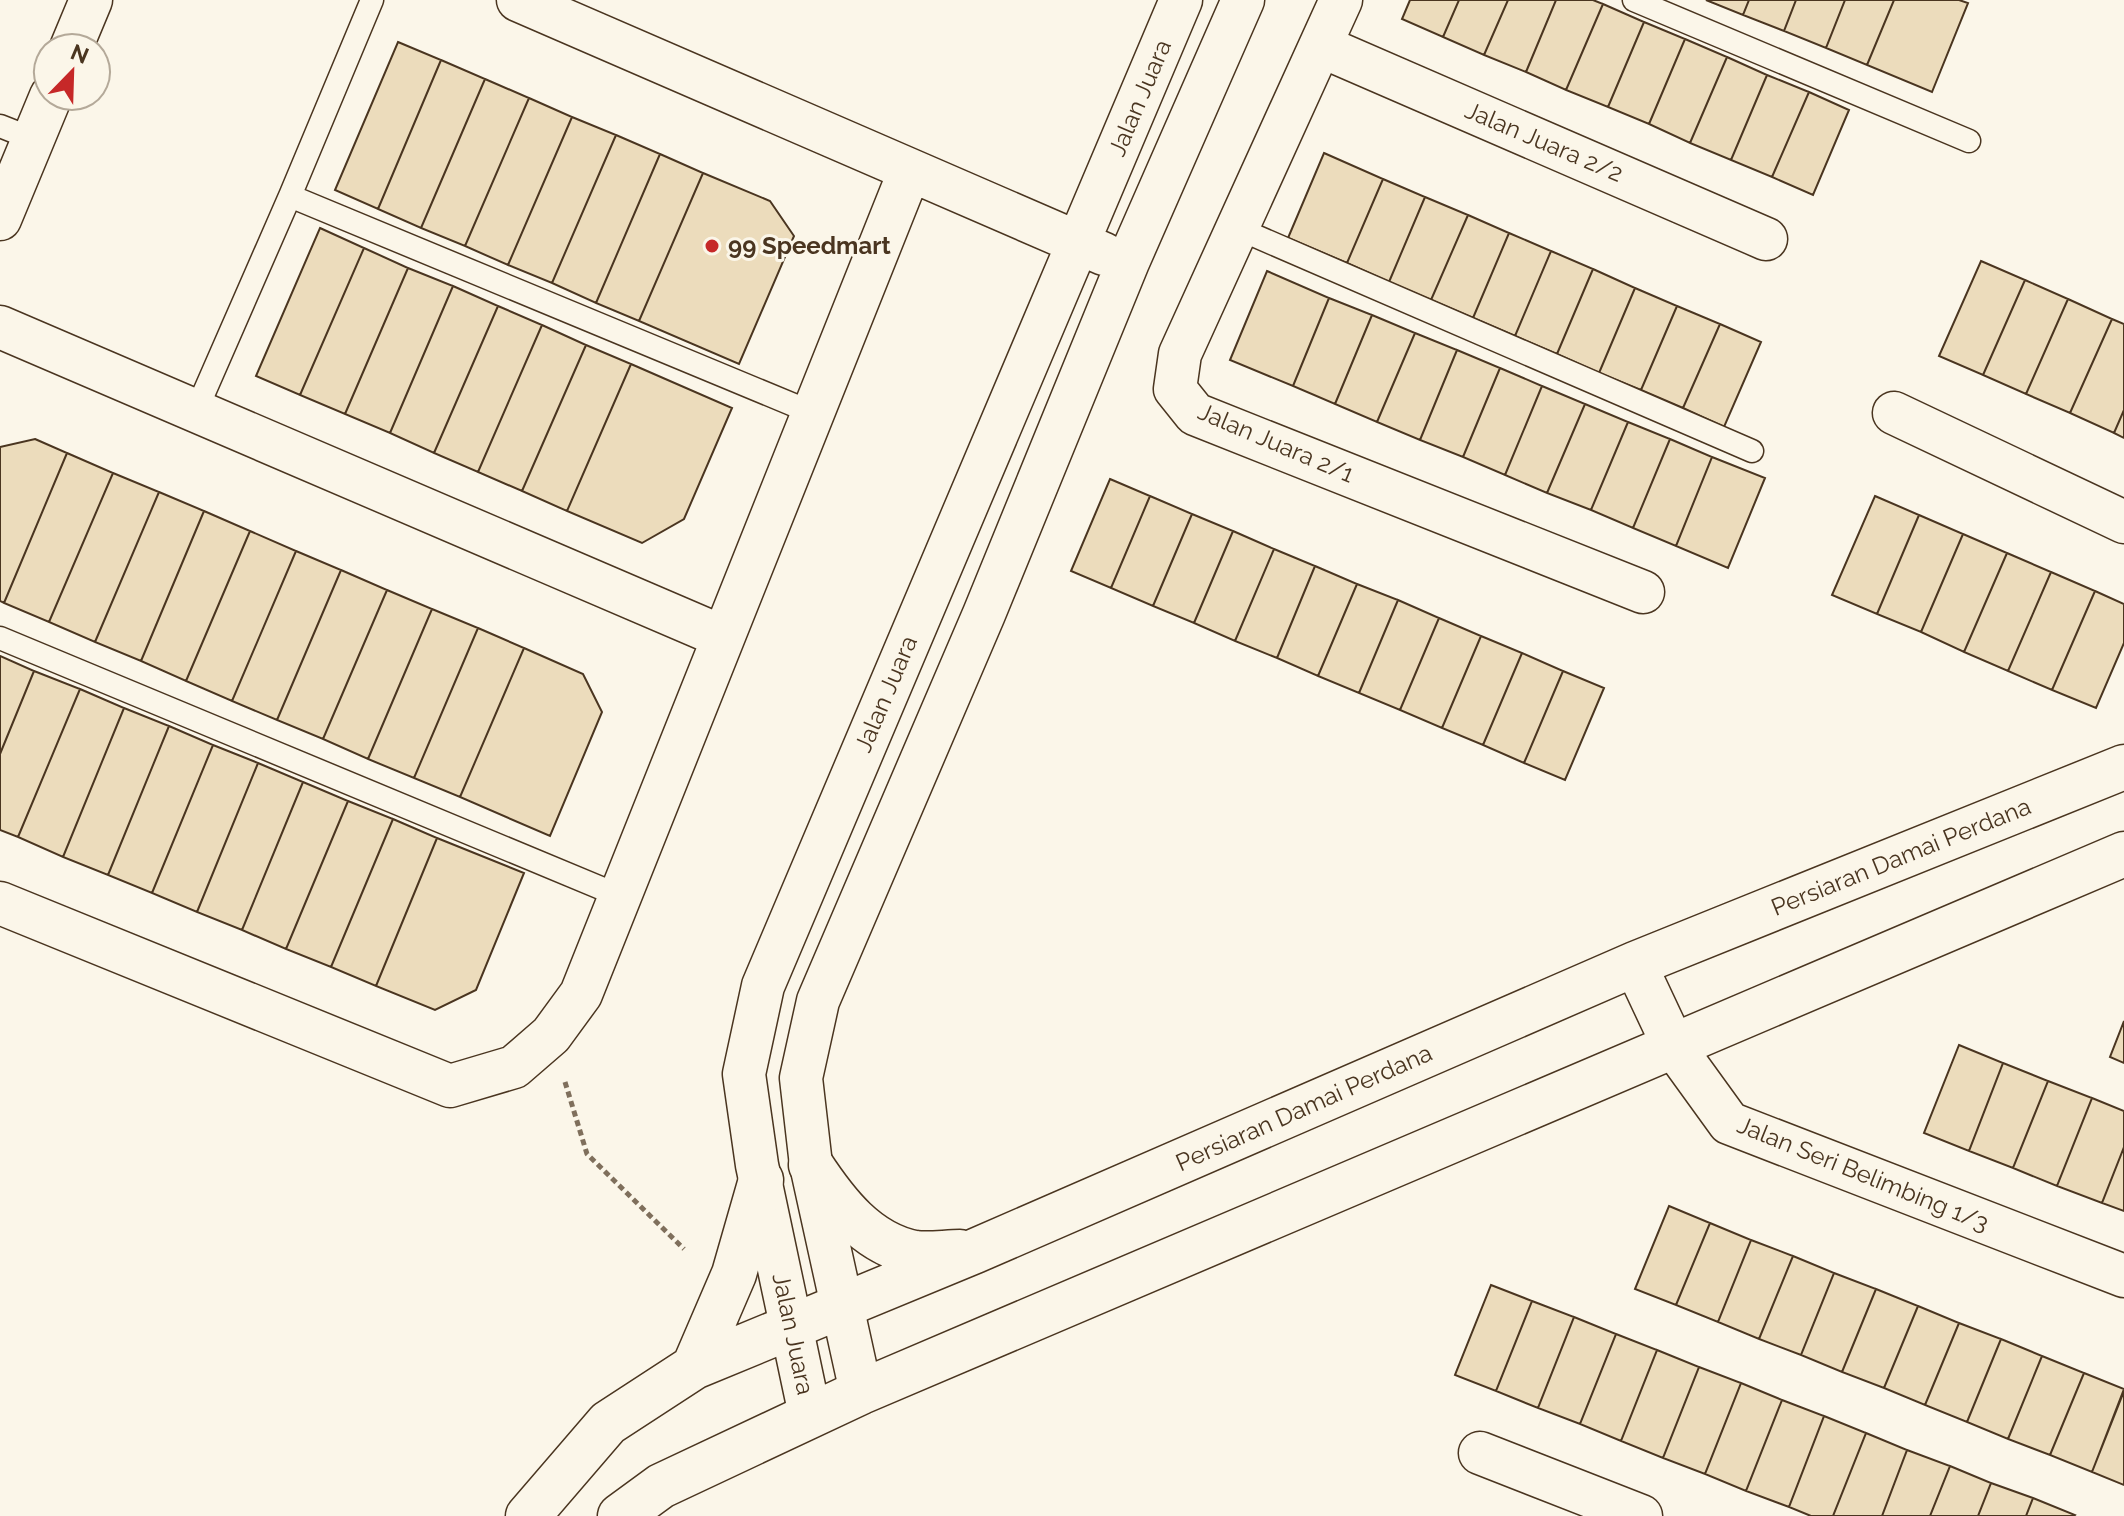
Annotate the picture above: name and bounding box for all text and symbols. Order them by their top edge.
north arrow [32,32,112,112]
street label: Jalan Juara [1102,35,1177,160]
text: N [67,38,93,69]
street label: Jalan Juara 2/2 [1461,95,1628,188]
place label: 99 Speedmart [728,231,891,260]
marker: 99 Speedmart [703,237,721,255]
street label: Jalan Juara 2/1 [1194,397,1359,488]
street label: Jalan Juara [848,631,923,756]
street label: Persiaran Damai Perdana [1767,791,2035,922]
street label: Persiaran Damai Perdana [1171,1038,1436,1177]
street label: Jalan Seri Belimbing 1/3 [1733,1110,1993,1237]
street label: Jalan Juara [766,1270,821,1397]

